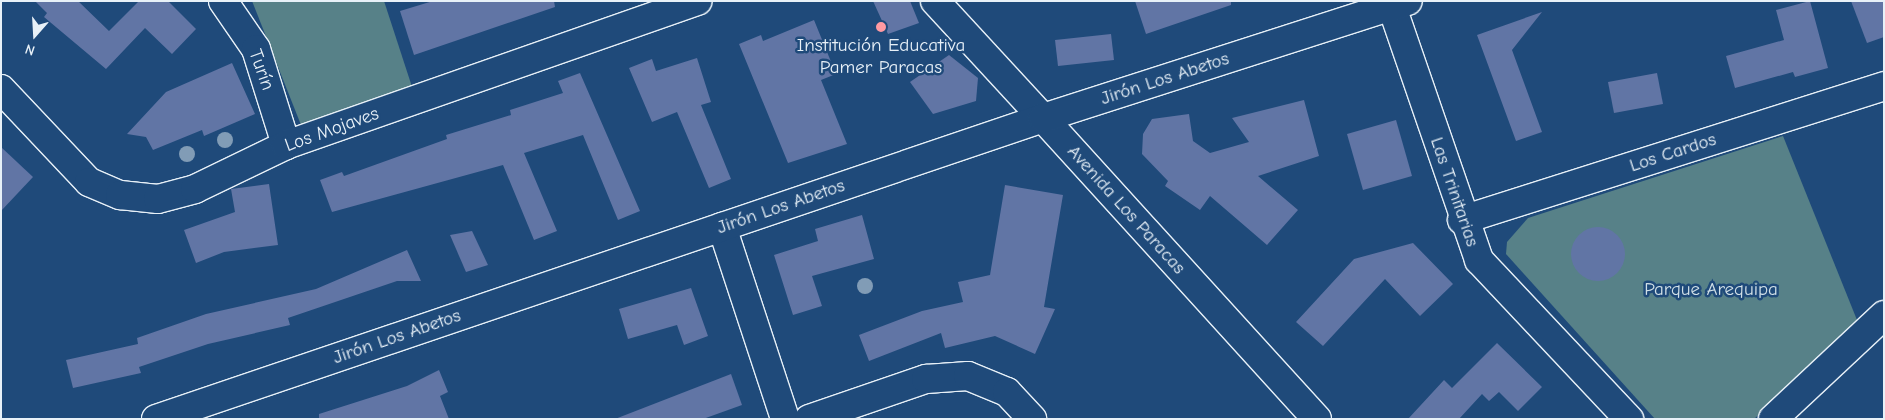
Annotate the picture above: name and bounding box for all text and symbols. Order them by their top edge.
north arrow [10,10,60,60]
marker: Institución Educativa Pamer Paracas [875,21,887,33]
place label: Institución Educativa Pamer Paracas [797,35,965,79]
text: N [23,40,37,59]
street label: Turín [243,46,279,94]
street label: Jirón Los Abetos [1098,48,1232,110]
street label: Los Mojaves [282,102,382,158]
street label: Los Cardos [1627,128,1719,178]
street label: Las Trinitarias [1425,134,1483,250]
street label: Avenida Los Paracas [1062,141,1190,279]
street label: Jirón Los Abetos [714,174,848,240]
park label: Parque Arequipa [1644,279,1778,301]
street label: Jirón Los Abetos [330,304,464,370]

